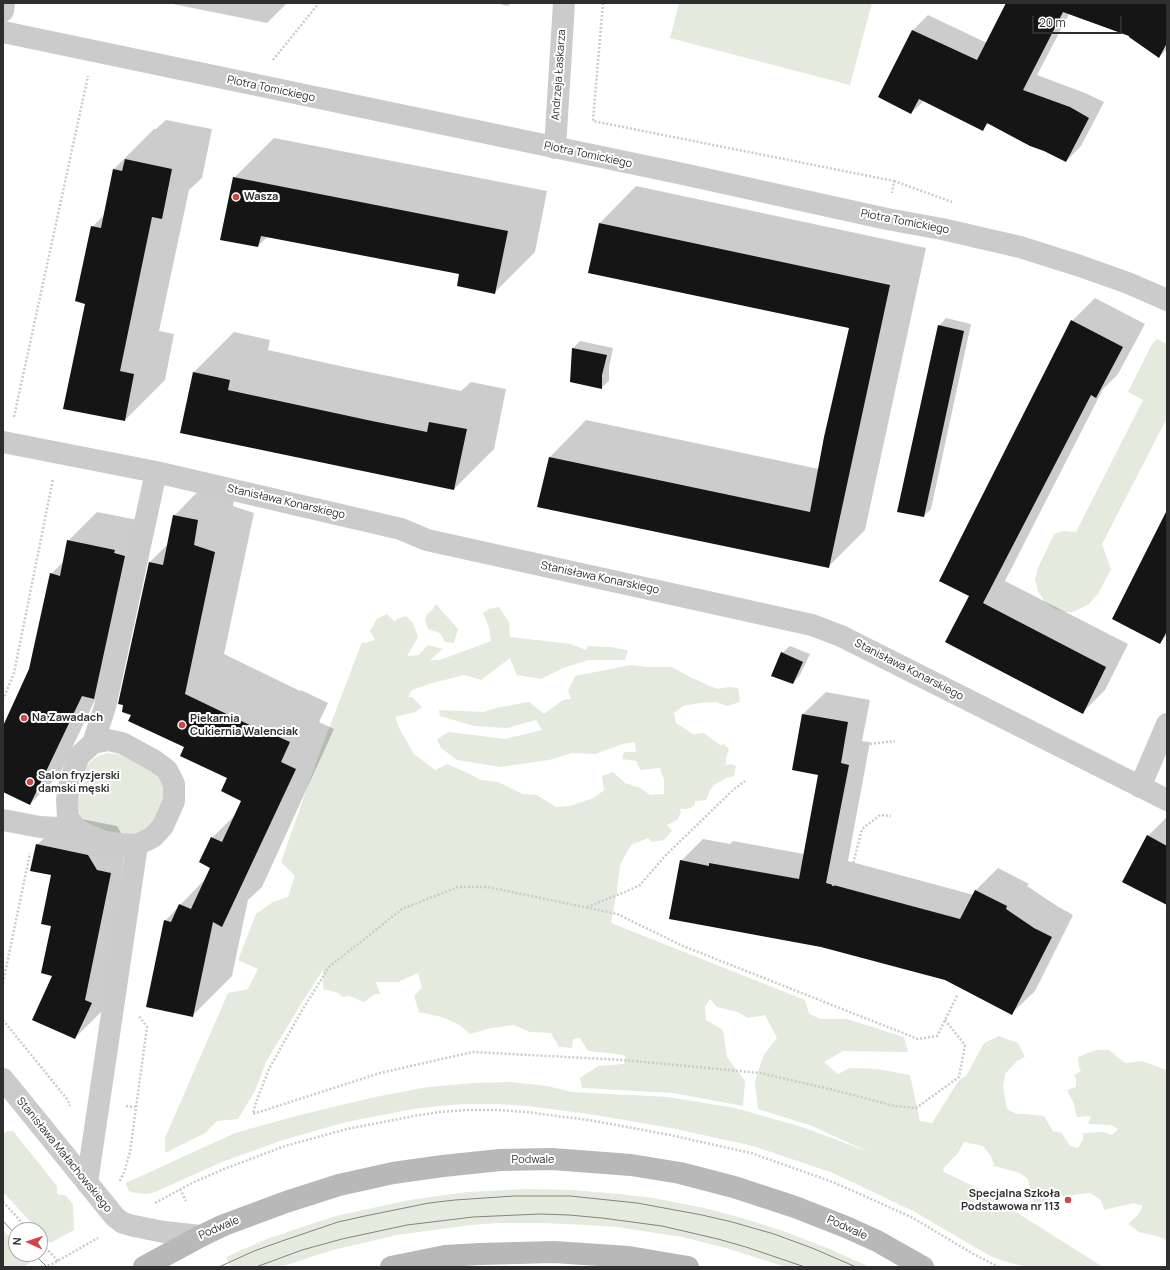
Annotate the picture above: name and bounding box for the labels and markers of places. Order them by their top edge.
place label: Wasza [244,190,278,204]
marker: Wasza [231,192,241,202]
place label: Na Zawadach [32,711,103,725]
place label: Piekarnia Cukiernia Walenciak [190,712,298,738]
marker: Na Zawadach [19,713,29,723]
marker: Piekarnia Cukiernia Walenciak [177,720,187,730]
place label: Salon fryzjerski damski męski [38,769,120,795]
marker: Salon fryzjerski damski męski [25,777,35,787]
place label: Specjalna Szkoła Podstawowa nr 113 [961,1187,1060,1213]
marker: Specjalna Szkoła Podstawowa nr 113 [1063,1195,1073,1205]

